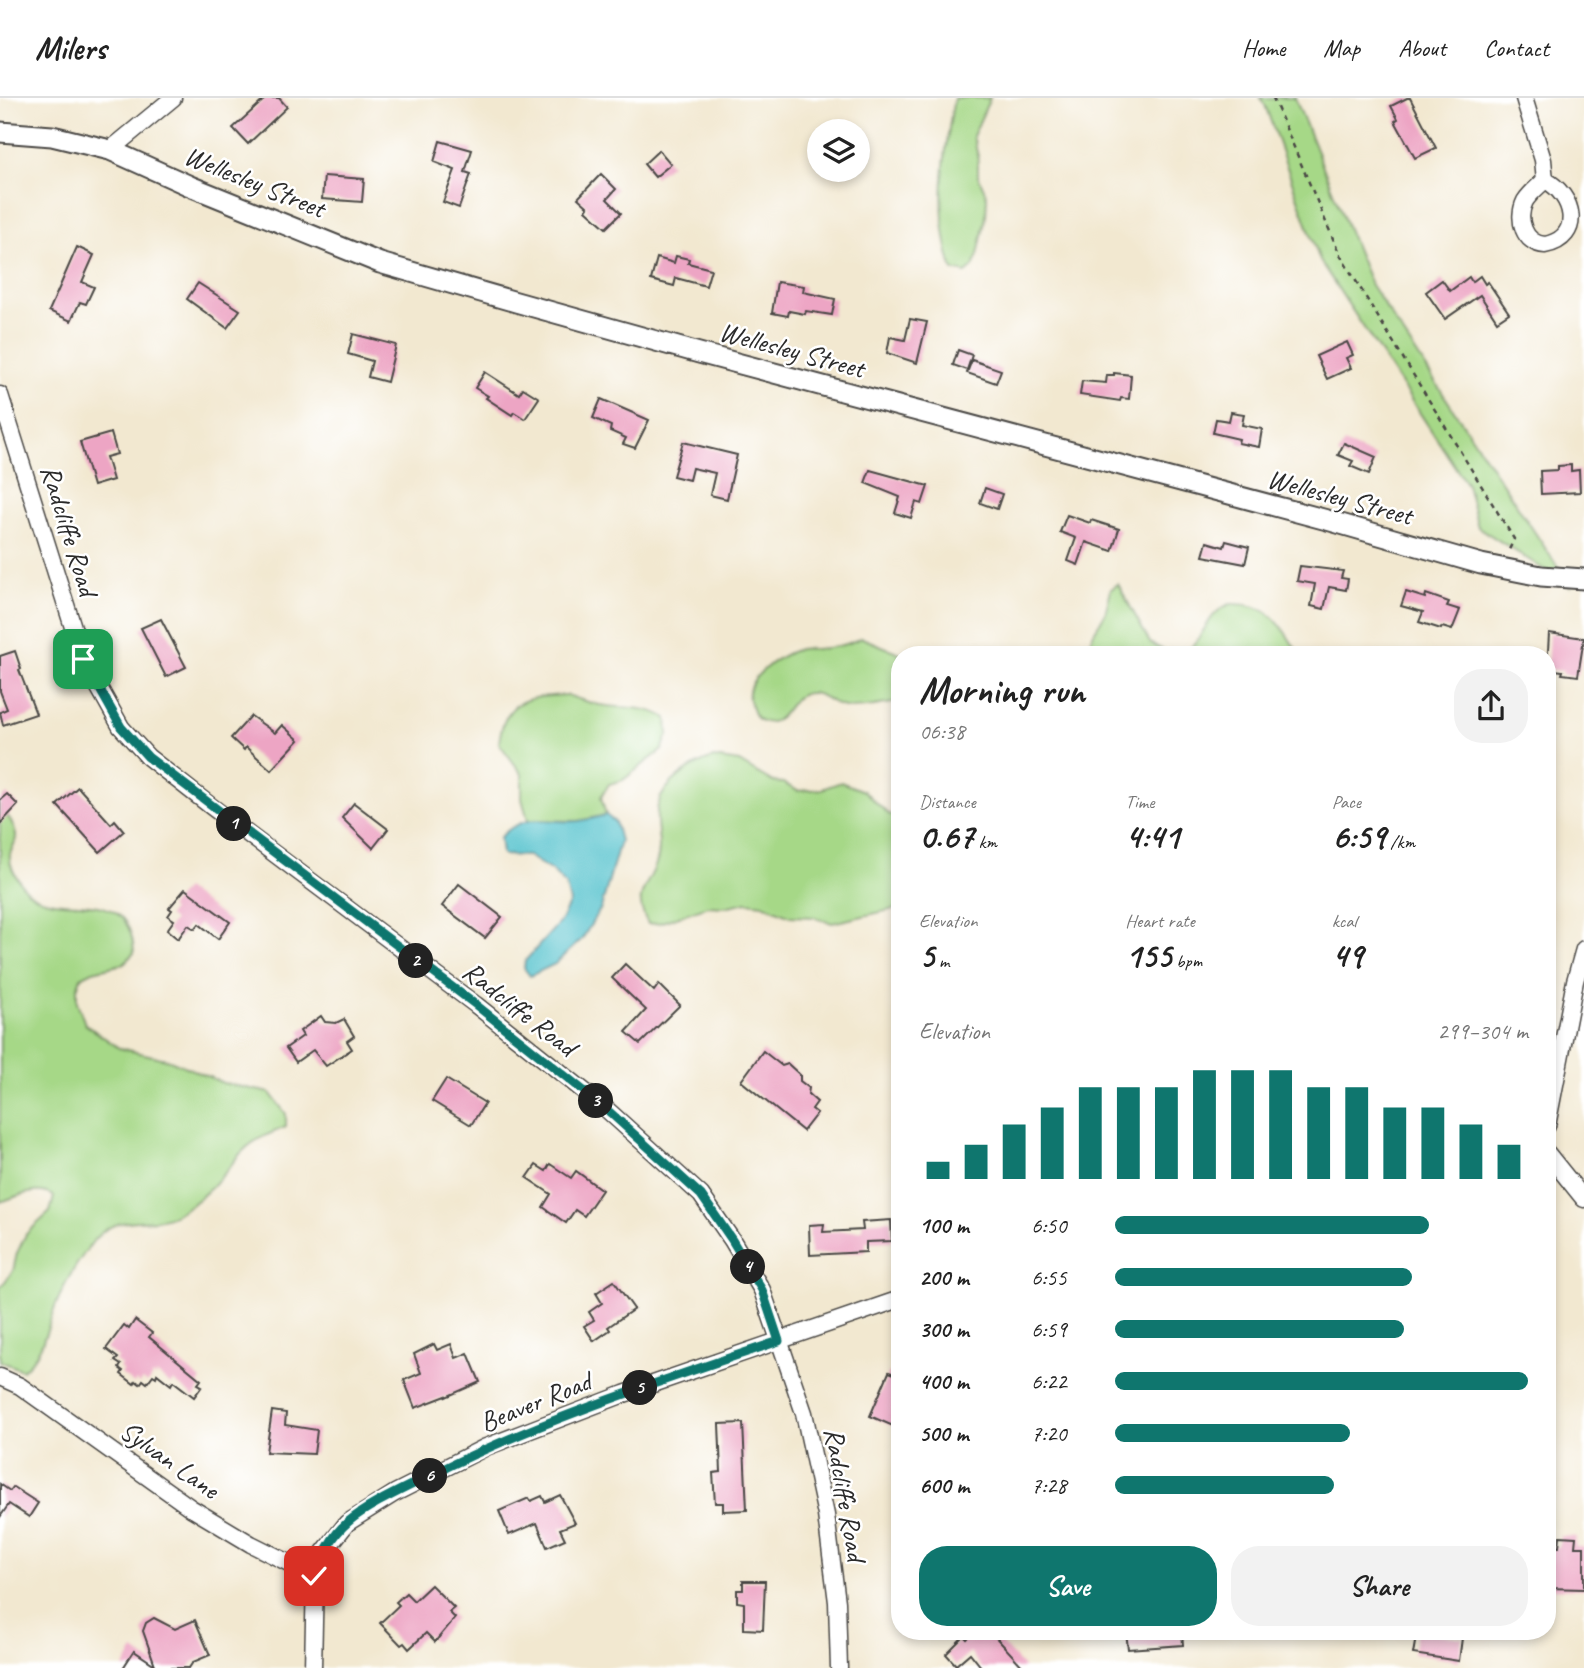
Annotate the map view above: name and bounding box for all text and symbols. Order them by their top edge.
text: Milers [35,27,106,69]
text: Home [1242,33,1285,63]
text: Map [1323,33,1360,63]
text: About [1398,33,1446,63]
text: Contact [1484,33,1549,63]
map controls [807,119,870,182]
button: layers [807,119,870,182]
street label: Wellesley Street [179,137,333,227]
street label: Wellesley Street [716,313,871,386]
street label: Wellesley Street [1264,460,1419,533]
street label: Radcliffe Road [33,461,107,603]
pin [53,629,113,689]
icon: arrive [64,640,102,678]
text: Morning run [919,667,1085,714]
button: share [1454,669,1528,743]
text: 06:38 [919,717,965,746]
text: Distance [919,790,976,814]
text: Time [1125,790,1154,814]
text: Pace [1332,790,1361,814]
pin: 1 [216,806,252,842]
text: 1 [229,811,238,835]
text: 0.67 [919,814,974,859]
text: 4:41 [1125,814,1180,859]
text: 6:59 [1332,814,1386,859]
text: km [974,830,997,854]
text: /km [1386,830,1415,854]
text: Elevation [919,909,977,933]
text: Heart rate [1125,909,1195,933]
text: kcal [1332,909,1357,933]
text: 5 [919,933,934,978]
text: 155 [1125,933,1171,978]
text: 49 [1332,933,1363,978]
pin: 2 [398,944,434,978]
text: 2 [411,948,420,972]
text: m [934,949,949,973]
text: bpm [1171,949,1202,973]
street label: Radcliffe Road [456,953,587,1066]
text: Elevation [919,1017,990,1046]
text: 299–304 m [1437,1017,1528,1046]
pin: 3 [578,1084,614,1118]
text: 3 [591,1088,600,1112]
text: 100 m [919,1211,969,1240]
text: 6:50 [1031,1211,1067,1240]
pin: 4 [730,1250,766,1284]
text: 4 [743,1254,752,1278]
text: 200 m [919,1263,969,1292]
text: 6:55 [1031,1263,1067,1292]
text: 300 m [919,1315,969,1344]
text: 6:59 [1031,1315,1067,1344]
street label: Beaver Road [474,1362,600,1440]
text: 400 m [919,1367,969,1396]
text: 6:22 [1031,1367,1067,1396]
pin: 5 [622,1370,658,1406]
text: 5 [635,1375,644,1399]
street label: Sylvan Lane [113,1413,228,1507]
text: 500 m [919,1419,968,1448]
text: 7:20 [1031,1419,1067,1448]
street label: Radcliffe Road [817,1425,875,1567]
pin: 6 [412,1458,448,1494]
text: 6 [425,1463,434,1487]
text: 600 m [919,1471,969,1500]
text: 7:28 [1031,1471,1067,1500]
pin [284,1546,344,1606]
button: Save [919,1546,1217,1626]
button: Share [1231,1546,1528,1626]
icon: check [295,1557,333,1595]

